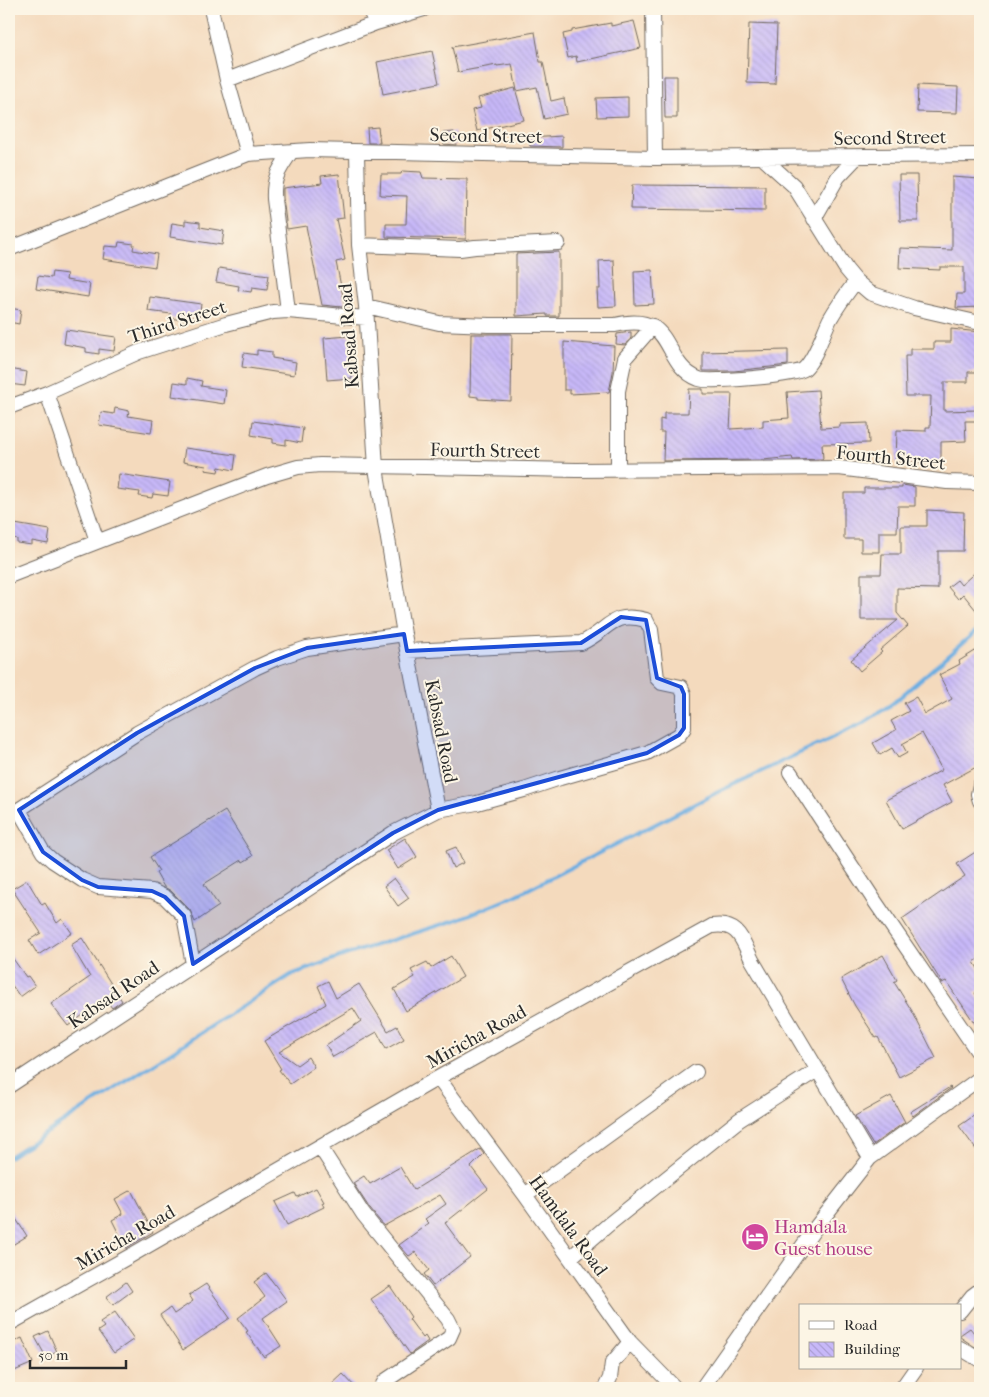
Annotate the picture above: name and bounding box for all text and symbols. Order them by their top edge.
street label: Second Street [429,124,543,148]
street label: Second Street [834,126,947,150]
street label: Kabsad Road [334,282,364,389]
street label: Third Street [125,296,229,348]
street label: Fourth Street [430,439,540,463]
street label: Fourth Street [835,441,947,475]
street label: Kabsad Road [420,677,462,786]
street label: Kabsad Road [64,956,164,1033]
street label: Miricha Road [423,1000,531,1073]
street label: Hamdala Road [524,1171,612,1281]
street label: Miricha Road [72,1200,179,1275]
place label: Hamdala Guest house [774,1216,873,1260]
hotel icon: Hamdala Guest house [740,1222,770,1252]
legend [799,1304,962,1370]
text: Road [844,1316,878,1334]
scale bar [30,1337,126,1369]
text: Building [844,1340,901,1358]
text: 50 m [38,1346,69,1364]

